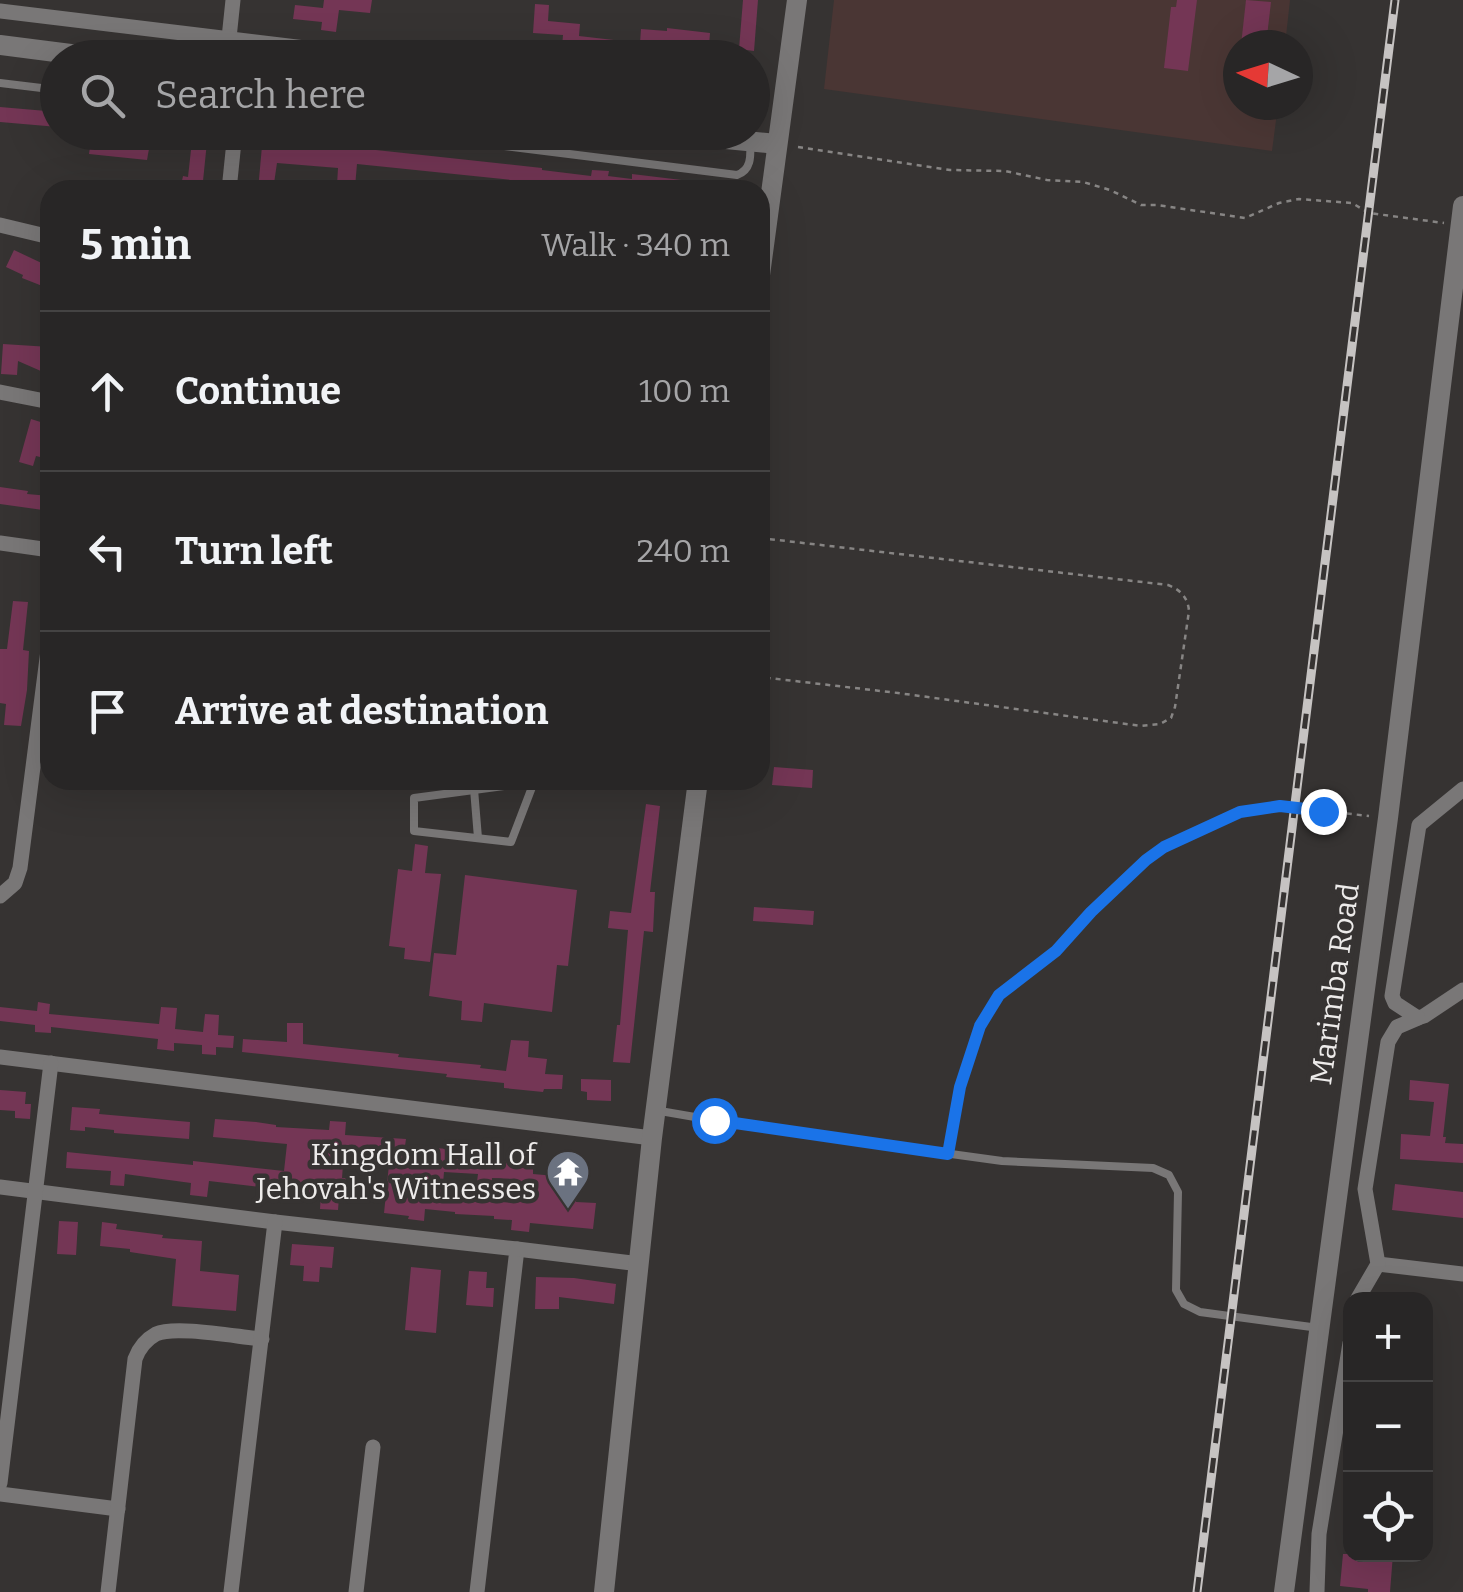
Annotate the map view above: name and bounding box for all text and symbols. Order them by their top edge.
north arrow [1223,30,1313,120]
search box [40,40,770,150]
icon: search [75,68,130,123]
text: Search here [155,72,366,118]
text: 5 min [80,220,191,270]
text: Walk · 340 m [541,226,730,264]
icon: ahead [80,364,135,419]
text: Continue [175,368,341,414]
text: 100 m [639,372,730,410]
icon: left [80,524,135,579]
text: Turn left [175,528,333,574]
text: 240 m [636,532,730,570]
icon: arrive [80,684,135,739]
text: Arrive at destination [175,688,548,734]
route end [1301,789,1347,835]
street label: Marimba Road [1303,881,1367,1087]
route start [692,1098,738,1144]
place label: Kingdom Hall of Jehovah's Witnesses [255,1137,539,1207]
temple icon: Kingdom Hall of Jehovah's Witnesses [545,1149,591,1210]
map controls [1343,1292,1433,1562]
button: + [1343,1292,1433,1382]
button: − [1343,1382,1433,1472]
button: locate [1343,1472,1433,1562]

